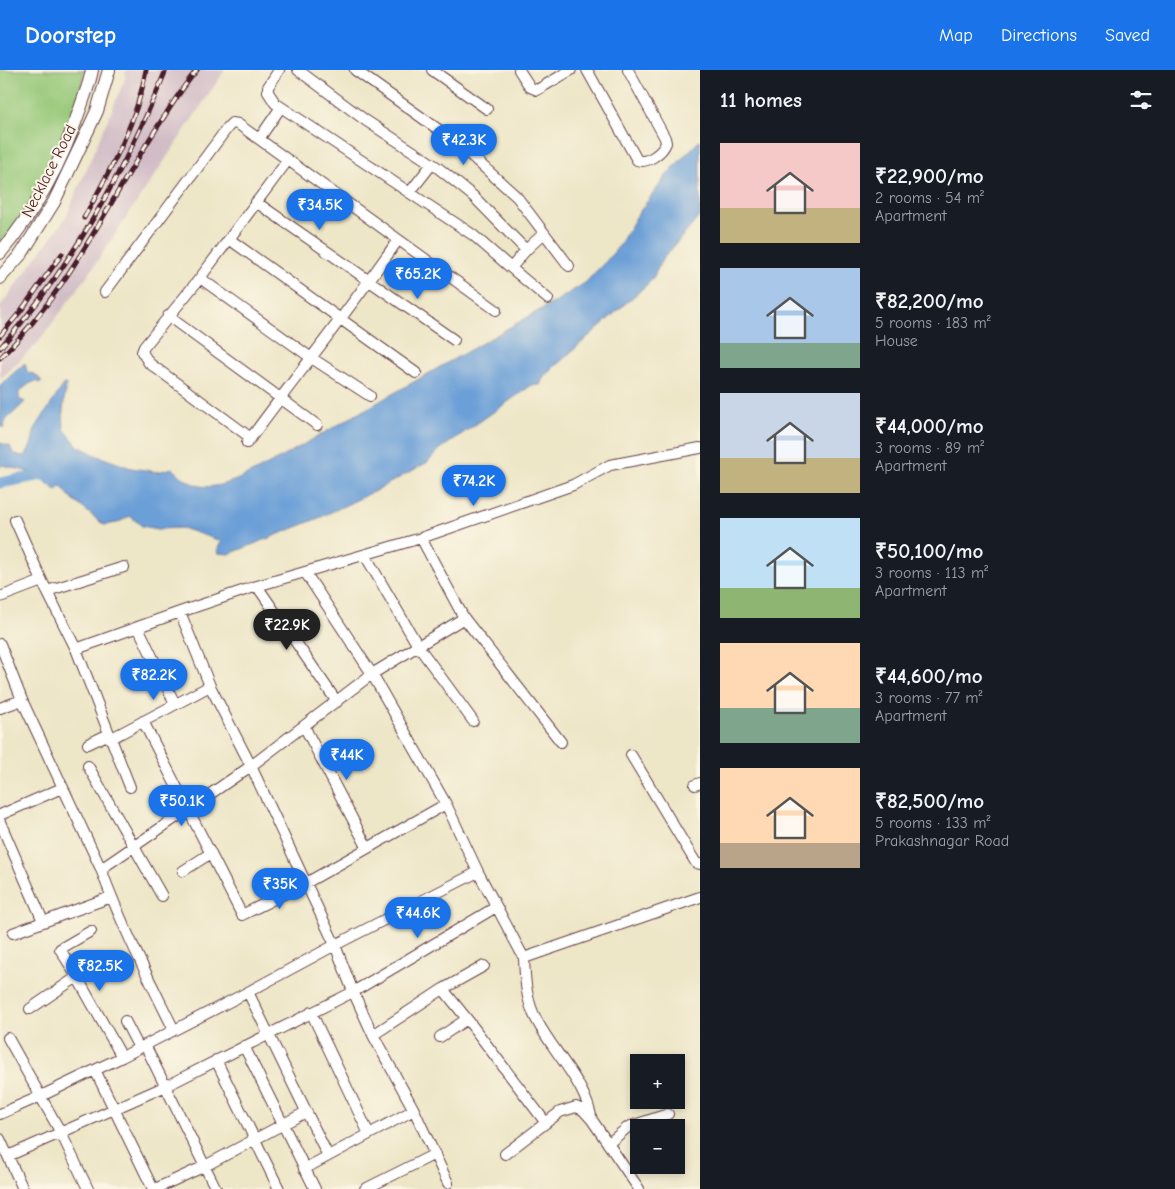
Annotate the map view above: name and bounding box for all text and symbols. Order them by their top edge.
text: Doorstep [25,21,116,49]
text: Map [939,25,973,46]
text: Directions [1001,25,1077,46]
text: Saved [1105,25,1150,46]
icon: filters [1127,86,1155,114]
text: 11 homes [720,88,802,112]
street label: Necklace Road [18,122,80,220]
pin: ₹42.3K [423,124,505,166]
text: ₹42.3K [442,131,486,149]
icon: home [760,163,820,223]
text: ₹22,900/mo [875,164,984,188]
pin: ₹34.5K [279,189,361,231]
text: 2 rooms · 54 m² [875,189,984,207]
text: ₹34.5K [298,196,342,214]
text: Apartment [875,207,947,225]
pin: ₹65.2K [377,258,459,300]
text: ₹65.2K [395,265,441,283]
icon: home [760,288,820,348]
text: ₹82,200/mo [875,289,984,313]
text: 5 rooms · 183 m² [875,314,991,332]
text: House [875,332,918,350]
icon: home [760,413,820,473]
text: ₹44,000/mo [875,414,984,438]
text: 3 rooms · 89 m² [875,439,984,457]
text: Apartment [875,457,947,475]
pin: ₹74.2K [433,464,515,507]
text: ₹74.2K [453,472,495,490]
icon: home [760,538,820,598]
text: ₹50,100/mo [875,539,983,563]
text: 3 rooms · 113 m² [875,564,988,582]
text: Apartment [875,582,947,600]
pin: ₹22.9K [246,608,328,651]
text: ₹22.9K [264,616,310,634]
pin: ₹82.2K [113,658,195,701]
icon: home [760,663,820,723]
text: ₹44,600/mo [875,664,983,688]
text: ₹82.2K [131,666,177,684]
text: 3 rooms · 77 m² [875,689,983,707]
text: Apartment [875,707,947,725]
pin: ₹44K [317,738,377,781]
text: ₹44K [330,746,364,764]
pin: ₹50.1K [141,784,223,827]
icon: home [760,788,820,848]
text: ₹82,500/mo [875,789,984,813]
text: ₹50.1K [160,792,205,810]
text: 5 rooms · 133 m² [875,814,991,832]
text: Prakashnagar Road [875,832,1009,850]
pin: ₹35K [250,868,310,910]
text: ₹35K [263,875,297,893]
pin: ₹44.6K [377,896,459,939]
text: ₹44.6K [396,904,440,922]
pin: ₹82.5K [59,950,141,992]
text: ₹82.5K [77,957,123,975]
map controls [630,1054,685,1174]
button: + [630,1054,685,1109]
button: − [630,1119,685,1174]

